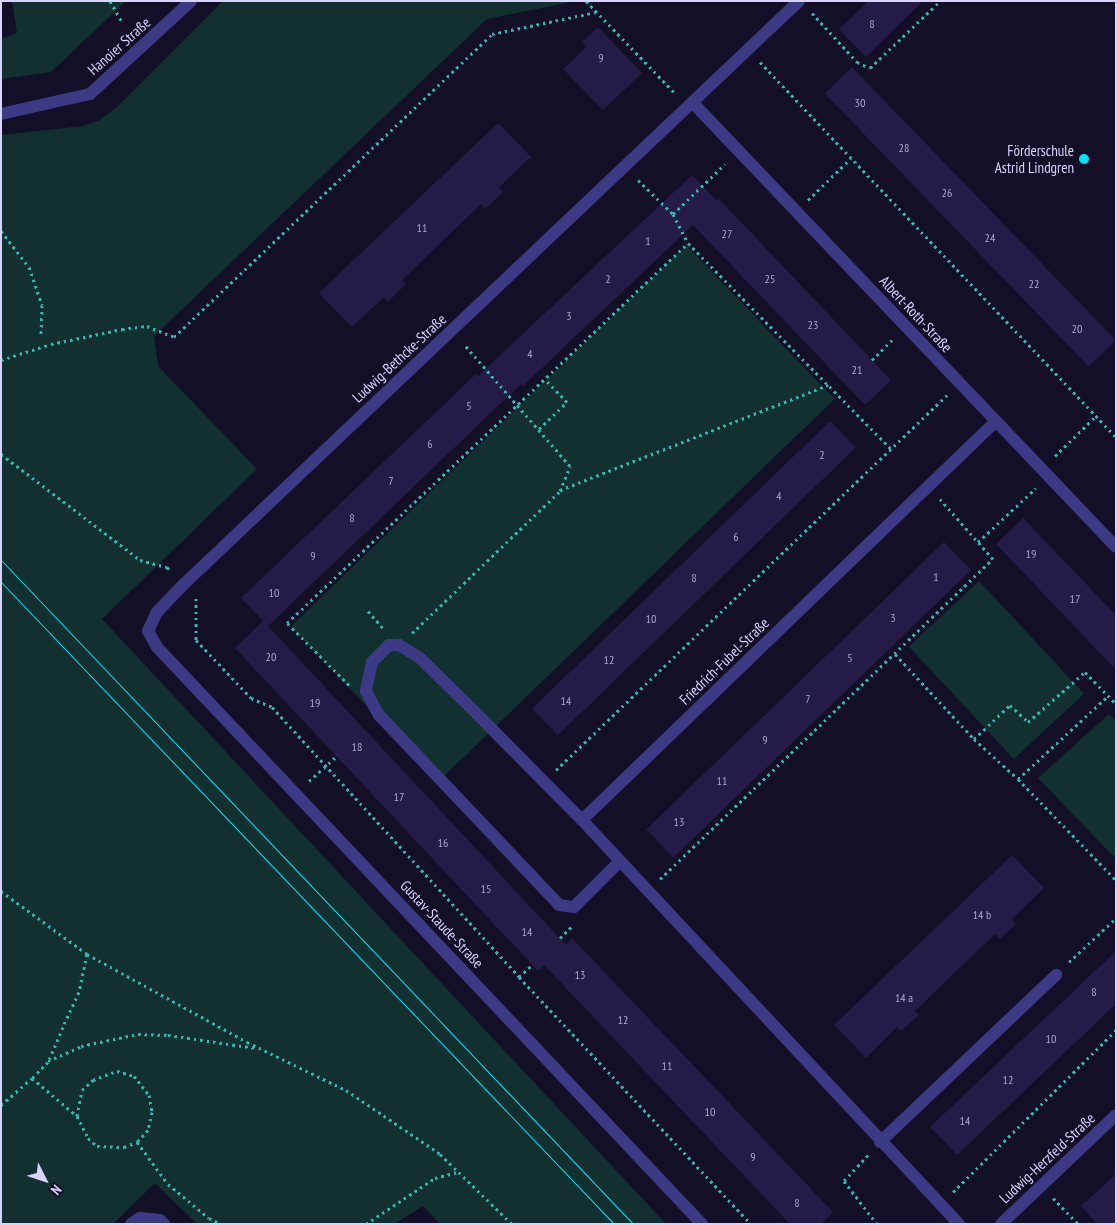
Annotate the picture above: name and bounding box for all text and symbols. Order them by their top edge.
street label: Hanoier Straße [84,13,154,79]
house number: 8 [869,17,875,31]
house number: 9 [598,51,604,65]
house number: 30 [855,96,865,110]
house number: 28 [899,141,909,155]
place label: Förderschule Astrid Lindgren [995,141,1074,176]
marker: Förderschule Astrid Lindgren [1078,153,1090,165]
house number: 26 [942,186,952,200]
house number: 11 [417,221,427,235]
house number: 27 [722,227,732,241]
house number: 24 [985,231,995,245]
house number: 1 [645,234,651,248]
house number: 2 [605,272,611,286]
house number: 25 [765,272,775,286]
street label: Albert-Roth-Straße [876,272,956,356]
house number: 22 [1029,277,1039,291]
house number: 3 [566,309,572,323]
street label: Ludwig-Bethcke-Straße [348,310,450,406]
house number: 23 [808,318,818,332]
house number: 20 [1072,322,1082,336]
house number: 4 [527,347,533,361]
house number: 21 [852,363,862,377]
house number: 5 [466,399,472,413]
house number: 6 [427,437,433,451]
house number: 2 [819,448,825,462]
house number: 7 [388,474,394,488]
house number: 4 [776,489,782,503]
house number: 8 [349,511,355,525]
house number: 6 [733,530,739,544]
house number: 19 [1026,547,1036,561]
house number: 9 [310,549,316,563]
house number: 1 [933,570,939,584]
house number: 8 [691,571,697,585]
house number: 10 [269,586,279,600]
house number: 17 [1070,592,1080,606]
house number: 3 [890,611,896,625]
house number: 10 [646,612,656,626]
street label: Friedrich-Fubel-Straße [676,614,772,708]
house number: 20 [266,650,276,664]
house number: 5 [847,651,853,665]
house number: 12 [604,653,614,667]
house number: 7 [805,692,811,706]
house number: 14 [561,694,571,708]
house number: 19 [310,696,320,710]
house number: 9 [762,733,768,747]
house number: 18 [352,740,362,754]
house number: 11 [717,774,727,788]
house number: 17 [394,790,404,804]
house number: 13 [674,815,684,829]
house number: 16 [438,836,448,850]
street label: Gustav-Staude-Straße [397,876,487,972]
house number: 15 [481,882,491,896]
house number: 14 b [973,908,991,922]
house number: 14 [522,925,532,939]
house number: 13 [575,968,585,982]
house number: 8 [1091,985,1097,999]
house number: 14 a [895,991,913,1005]
house number: 12 [618,1013,628,1027]
house number: 10 [1046,1032,1056,1046]
house number: 11 [662,1059,672,1073]
house number: 12 [1003,1073,1013,1087]
house number: 10 [705,1105,715,1119]
street label: Ludwig-Herzfeld-Straße [995,1109,1099,1207]
house number: 14 [960,1114,970,1128]
house number: 9 [750,1150,756,1164]
north arrow [20,1155,70,1205]
text: N [47,1181,66,1199]
house number: 8 [794,1196,800,1210]

